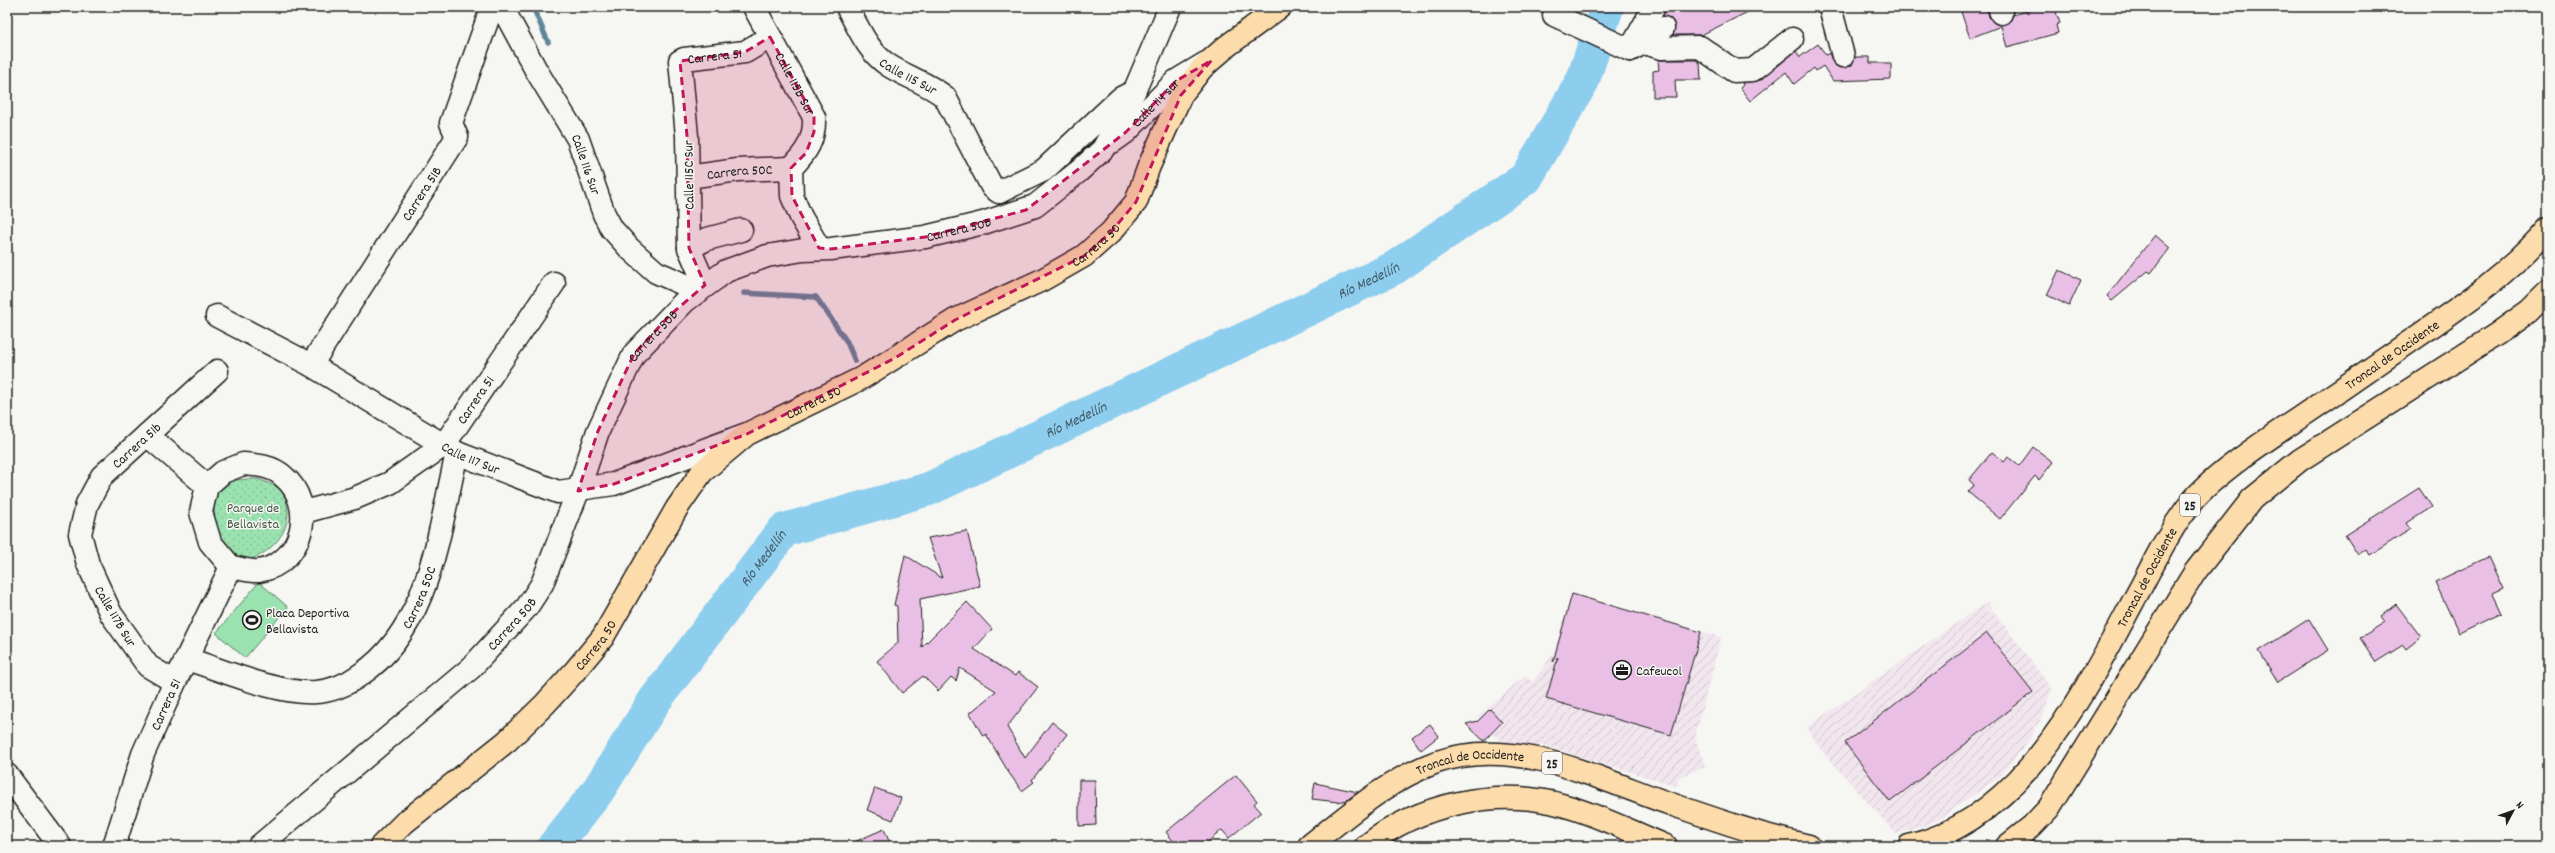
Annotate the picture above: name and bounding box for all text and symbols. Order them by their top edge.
street label: Carrera 51 [687,44,743,71]
street label: Calle 115B Sur [768,49,820,120]
street label: Calle 115 Sur [874,54,941,101]
street label: Calle 114 sur [1128,74,1186,133]
street label: Calle 116 Sur [565,131,605,199]
street label: Calle 115C Sur [679,139,701,210]
street label: Carrera 50C [706,161,773,186]
street label: Carrera 51B [398,163,448,225]
street label: Carrera 50B [925,213,995,248]
street label: Carrera 50 [1068,220,1126,273]
water label: Río Medellín [1334,258,1406,306]
street label: Carrera 50B [624,306,684,365]
street label: Troncal de Occidente [2342,316,2444,396]
street label: Carrera 51 [453,372,500,429]
street label: Carrera 50 [783,382,845,425]
water label: Río Medellín [1042,397,1112,445]
street label: Carrera 51b [108,419,167,474]
street label: Calle 117 Sur [437,438,503,481]
road number: 25 [2180,494,2200,516]
park label: Parque de Bellavista [227,499,279,535]
street label: Troncal de Occidente [2113,524,2183,631]
water label: Río Medellín [736,525,794,592]
street label: Carrera 50C [398,564,442,633]
street label: Calle 117B Sur [88,583,141,652]
street label: Carrera 50B [484,594,543,656]
place label: Placa Deportiva Bellavista [266,604,349,640]
sports icon: Placa Deportiva Bellavista [241,609,263,631]
street label: Carrera 50 [571,617,623,676]
office icon: Cafeucol [1611,659,1633,681]
place label: Cafeucol [1636,662,1682,682]
street label: Carrera 51 [147,676,187,734]
street label: Troncal de Occidente [1413,746,1526,781]
road number: 25 [1542,752,1562,774]
north arrow [2493,791,2533,831]
text: N [2511,798,2527,813]

